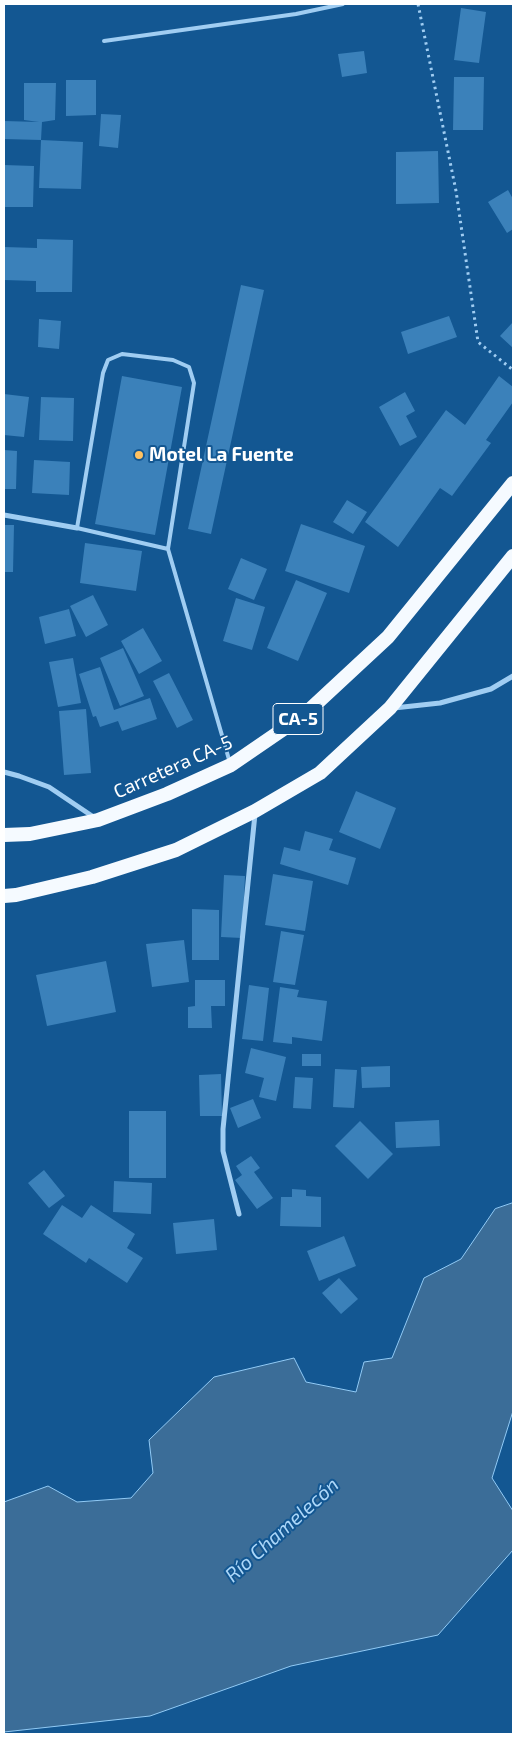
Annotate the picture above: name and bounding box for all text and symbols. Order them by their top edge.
place label: Motel La Fuente [149,444,294,466]
marker: Motel La Fuente [133,449,145,461]
road number: CA-5 [273,704,323,734]
street label: Carretera CA-5 [110,731,236,803]
water label: Río Chamelecón [220,1473,344,1587]

